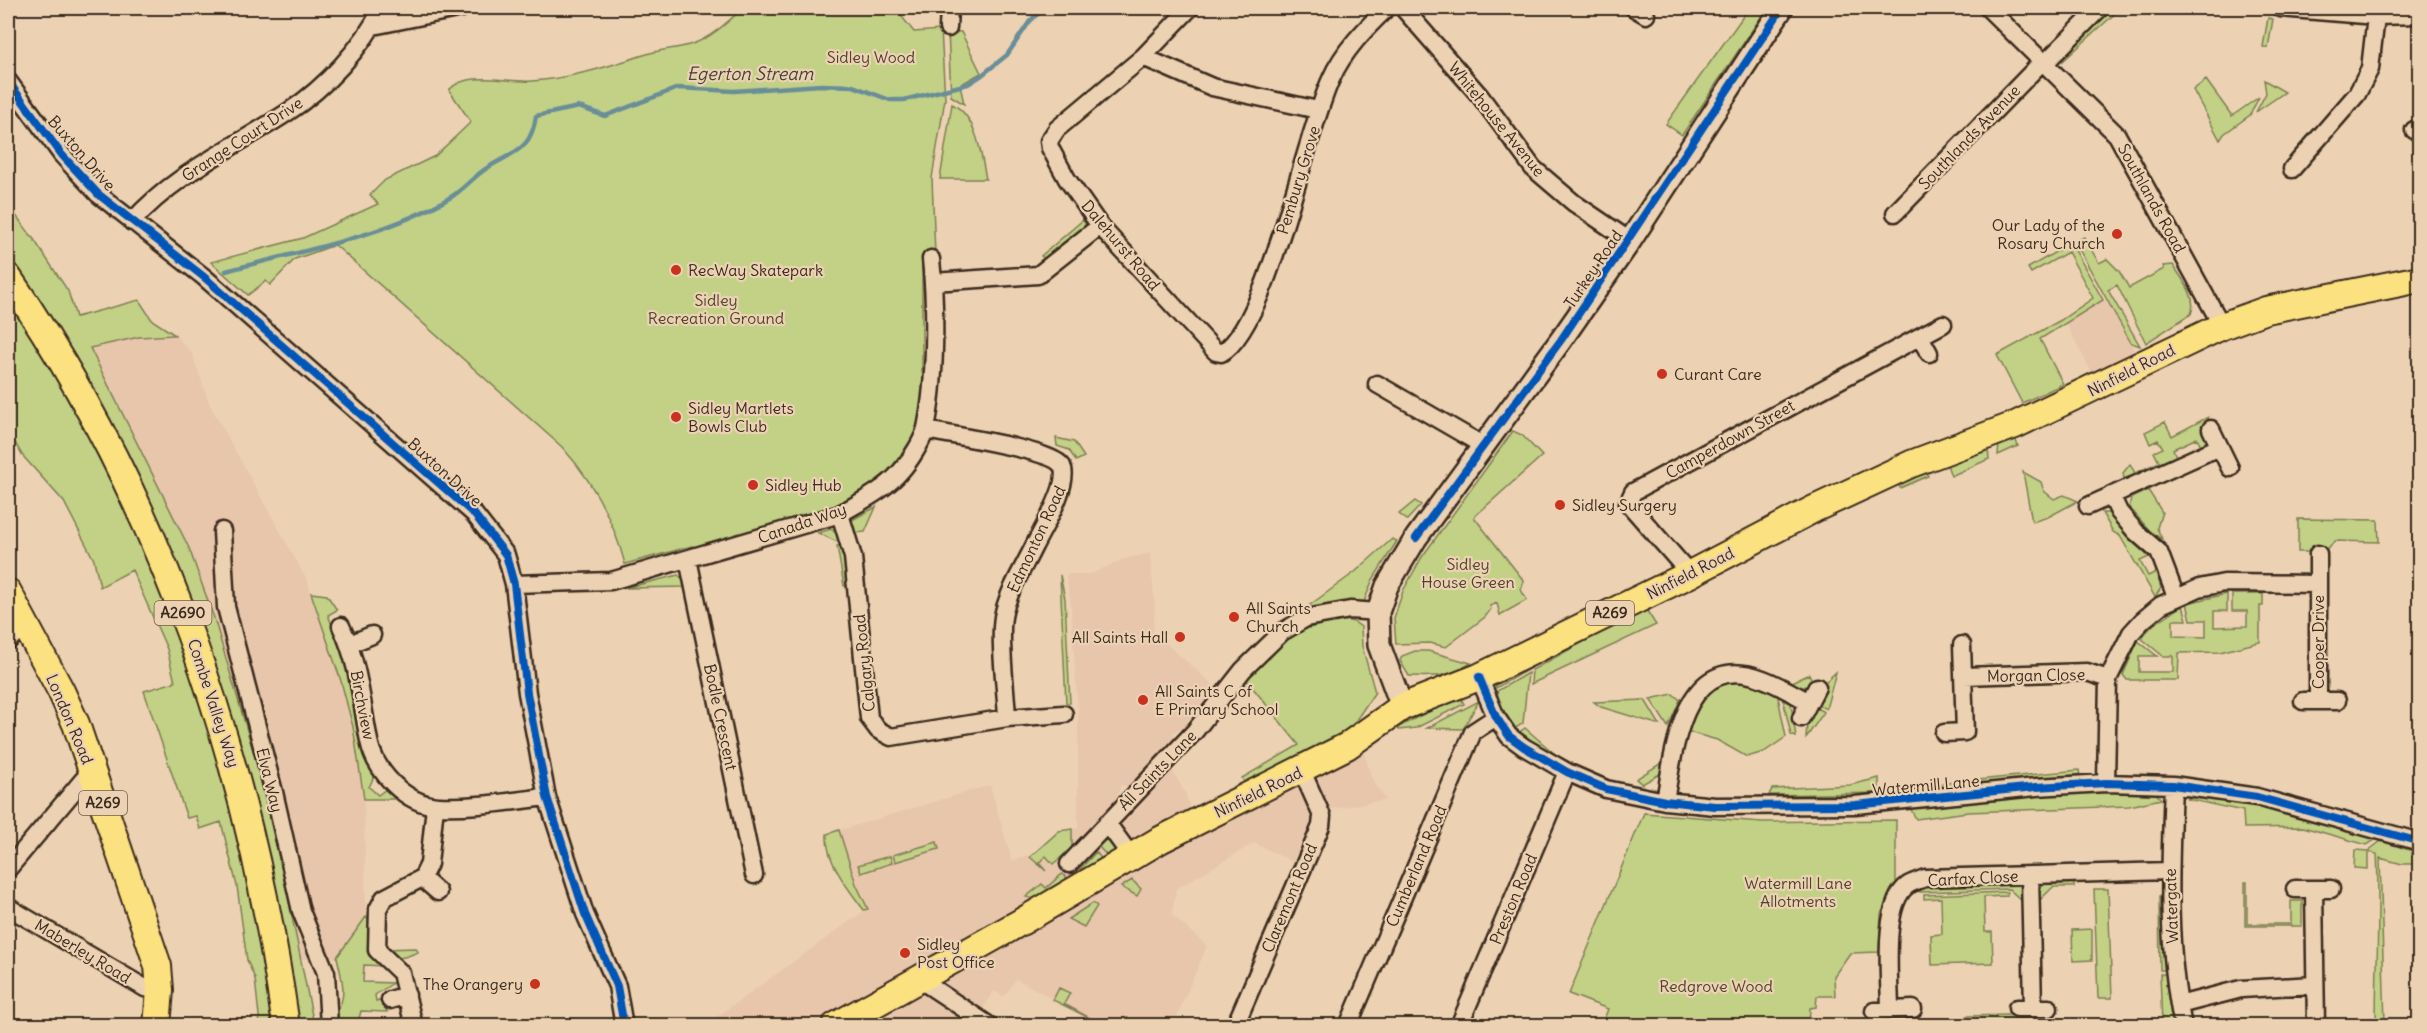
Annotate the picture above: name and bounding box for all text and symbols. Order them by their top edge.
park label: Sidley Wood [827,47,915,67]
street label: Whitehouse Avenue [1445,57,1549,181]
water label: Egerton Stream [687,62,815,85]
street label: Southlands Avenue [1914,80,2024,194]
street label: Grange Court Drive [178,93,306,185]
street label: Buxton Drive [44,111,120,195]
street label: Pembury Grove [1272,123,1324,237]
street label: Southlands Road [2114,140,2190,256]
street label: Dalehurst Road [1077,196,1165,294]
place label: Our Lady of the Rosary Church [1992,215,2105,253]
street label: Turkey Road [1559,226,1627,312]
marker: Our Lady of the Rosary Church [2110,227,2124,241]
place label: RecWay Skatepark [688,260,823,280]
marker: RecWay Skatepark [669,263,683,277]
park label: Sidley Recreation Ground [648,290,784,328]
street label: Ninfield Road [2084,339,2178,401]
place label: Curant Care [1674,364,1762,384]
marker: Curant Care [1655,367,1669,381]
street label: Camperdown Street [1662,395,1799,483]
place label: Sidley Martlets Bowls Club [688,398,794,436]
marker: Sidley Martlets Bowls Club [669,410,683,424]
street label: Buxton Drive [404,433,486,511]
place label: Sidley Hub [765,475,842,495]
marker: Sidley Hub [746,478,760,492]
street label: Edmonton Road [1002,482,1070,596]
place label: Sidley Surgery [1572,495,1677,515]
marker: Sidley Surgery [1553,498,1567,512]
street label: Canada Way [755,499,849,547]
street label: Ninfield Road [1643,542,1737,604]
park label: Sidley House Green [1421,554,1515,592]
street label: Cooper Drive [2308,595,2328,689]
place label: All Saints Church [1246,598,1311,636]
road number: A2690 [154,601,212,625]
road number: A269 [1586,601,1634,625]
marker: All Saints Church [1227,610,1241,624]
street label: Calgary Road [849,613,879,713]
place label: All Saints Hall [1072,627,1168,647]
marker: All Saints Hall [1173,630,1187,644]
street label: Combe Valley Way [184,636,244,770]
street label: Bodle Crescent [700,662,742,773]
street label: Morgan Close [1987,664,2085,686]
street label: Birchview [346,669,380,742]
street label: London Road [42,671,98,767]
place label: All Saints C of E Primary School [1155,681,1278,719]
marker: All Saints C of E Primary School [1136,693,1150,707]
street label: All Saints Lane [1114,726,1200,814]
street label: Elva Way [252,746,288,814]
street label: Ninfield Road [1211,762,1305,822]
street label: Watermill Lane [1871,770,1981,800]
road number: A269 [79,791,127,815]
street label: Cumberland Road [1381,802,1451,930]
street label: Claremont Road [1257,840,1321,956]
street label: Preston Road [1485,851,1541,947]
street label: Carfax Close [1927,866,2019,890]
street label: Watergate [2160,868,2182,944]
park label: Watermill Lane Allotments [1744,873,1852,911]
street label: Maberley Road [31,914,135,988]
place label: Sidley Post Office [917,934,995,972]
marker: Sidley Post Office [898,946,912,960]
place label: The Orangery [423,974,523,994]
park label: Redgrove Wood [1659,976,1773,996]
marker: The Orangery [528,977,542,991]

